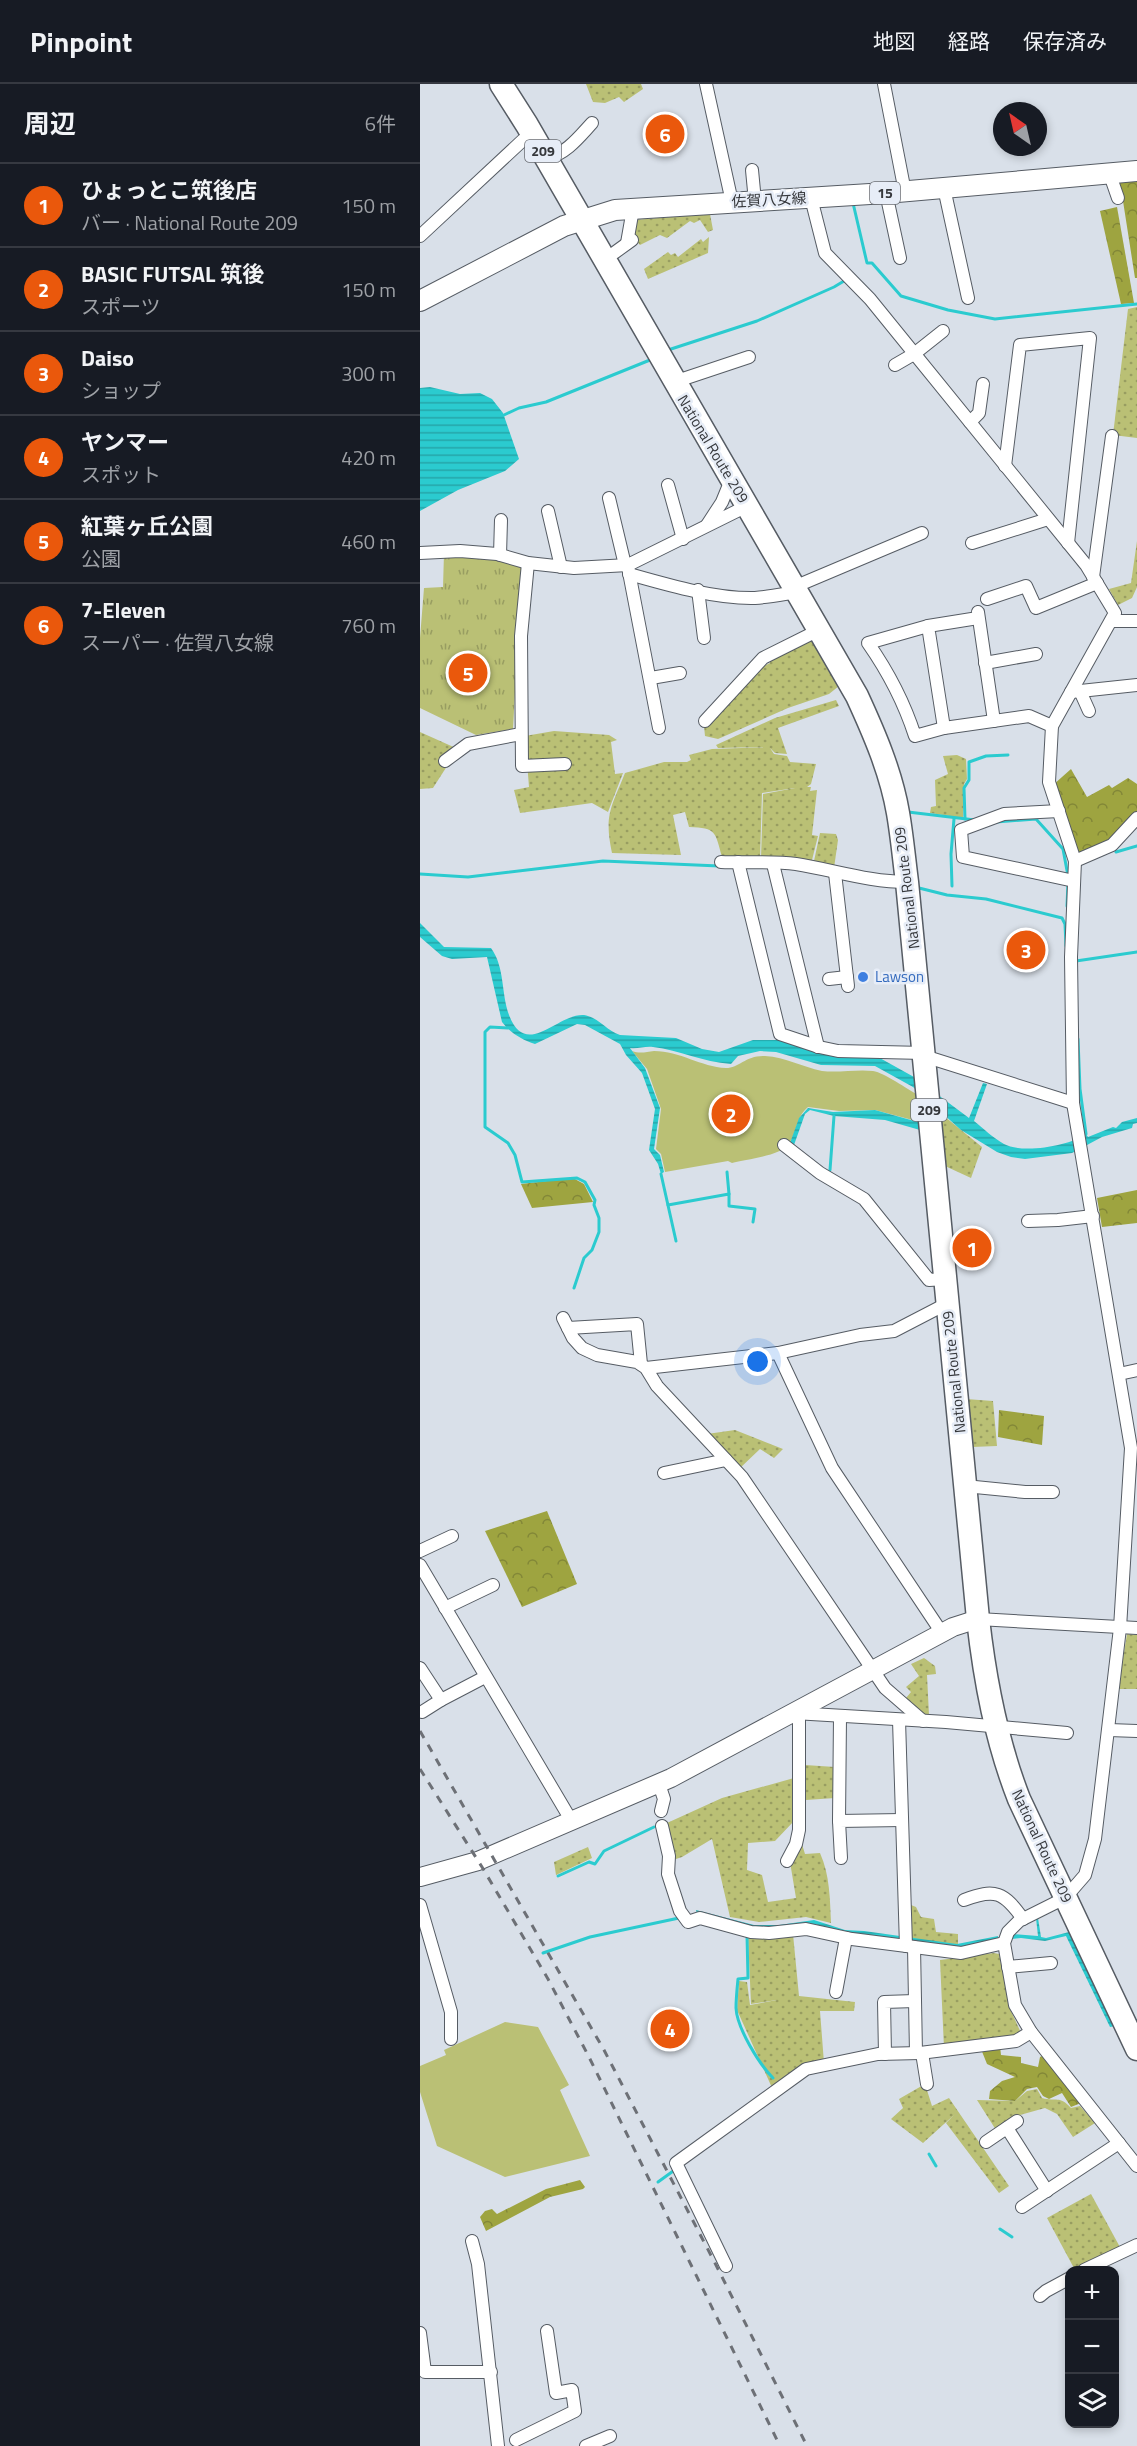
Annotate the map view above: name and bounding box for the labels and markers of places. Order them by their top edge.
pin: 6 [646,112,684,156]
pin: 5 [448,650,488,696]
pin: 3 [1006,928,1046,972]
place label: Lawson [875,965,924,988]
marker: Lawson [856,970,870,984]
pin: 2 [712,1092,750,1136]
pin: 1 [952,1226,992,1270]
pin: 4 [650,2006,690,2052]

